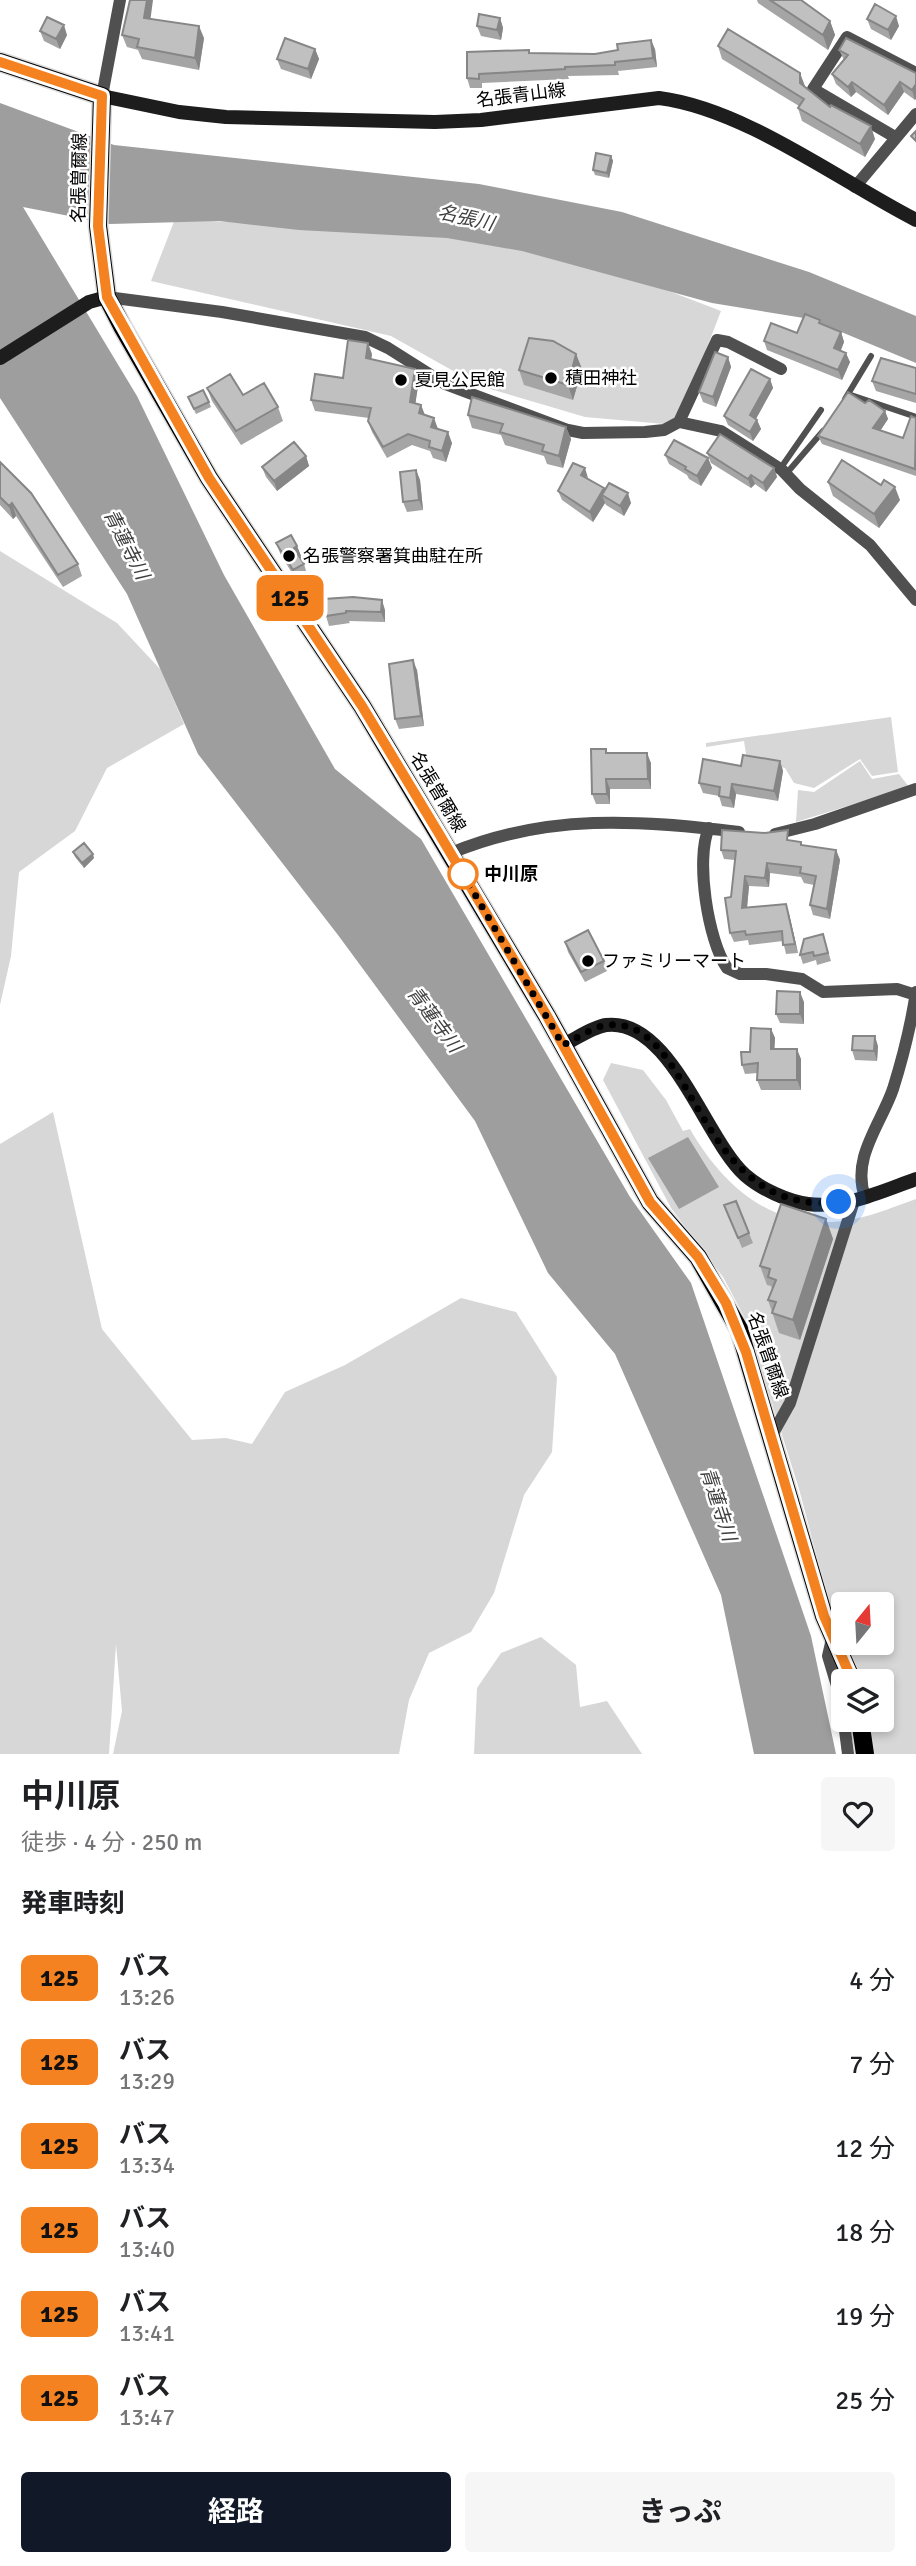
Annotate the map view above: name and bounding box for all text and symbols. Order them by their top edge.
street label: 名張青山線 [475,79,567,111]
street label: 名張曽爾線 [67,133,91,223]
water label: 名張川 [435,200,498,237]
place label: 積田神社 [565,367,637,389]
place label: 夏見公民館 [415,369,505,391]
marker: 積田神社 [543,370,559,386]
marker: 夏見公民館 [393,372,409,388]
water label: 青蓮寺川 [98,505,155,586]
place label: 名張警察署箕曲駐在所 [303,545,483,567]
marker: 名張警察署箕曲駐在所 [281,548,297,564]
line badge: 125 [250,575,330,621]
text: 125 [271,583,309,613]
street label: 名張曽爾線 [405,748,471,836]
marker: 中川原 [448,859,478,889]
place label: 中川原 [484,863,538,885]
place label: ファミリーマート [602,950,746,972]
marker: ファミリーマート [580,953,596,969]
water label: 青蓮寺川 [402,982,468,1059]
your location [821,1184,856,1219]
street label: 名張曽爾線 [743,1309,793,1401]
water label: 青蓮寺川 [695,1464,742,1546]
north arrow [831,1592,894,1656]
map controls [831,1592,894,1732]
button: layers [831,1669,894,1732]
text: 中川原 [21,1776,120,1817]
button: heart [821,1777,895,1851]
text: 徒歩 · 4 分 · 250 m [21,1828,202,1857]
text: 発車時刻 [21,1888,125,1920]
text: バス [119,1951,171,1983]
text: 125 [40,1963,79,1993]
text: 4 分 [849,1965,895,1997]
text: 13:26 [119,1983,175,2012]
text: バス [119,2035,171,2067]
text: 125 [40,2047,79,2077]
text: 7 分 [849,2049,895,2081]
text: 13:29 [119,2067,175,2096]
text: バス [119,2119,171,2151]
text: 125 [40,2131,79,2161]
text: 12 分 [835,2133,895,2165]
text: 13:34 [119,2151,175,2180]
text: バス [119,2203,171,2235]
text: 125 [40,2215,79,2245]
text: 18 分 [835,2217,895,2249]
text: 13:40 [119,2235,175,2264]
text: バス [119,2287,171,2319]
text: 125 [40,2299,79,2329]
text: 19 分 [835,2301,895,2333]
text: 13:41 [119,2319,175,2348]
text: バス [119,2371,171,2403]
text: 125 [40,2383,79,2413]
text: 25 分 [835,2385,895,2417]
text: 13:47 [119,2403,175,2432]
button: 経路 [21,2472,451,2552]
button: きっぷ [465,2472,895,2552]

